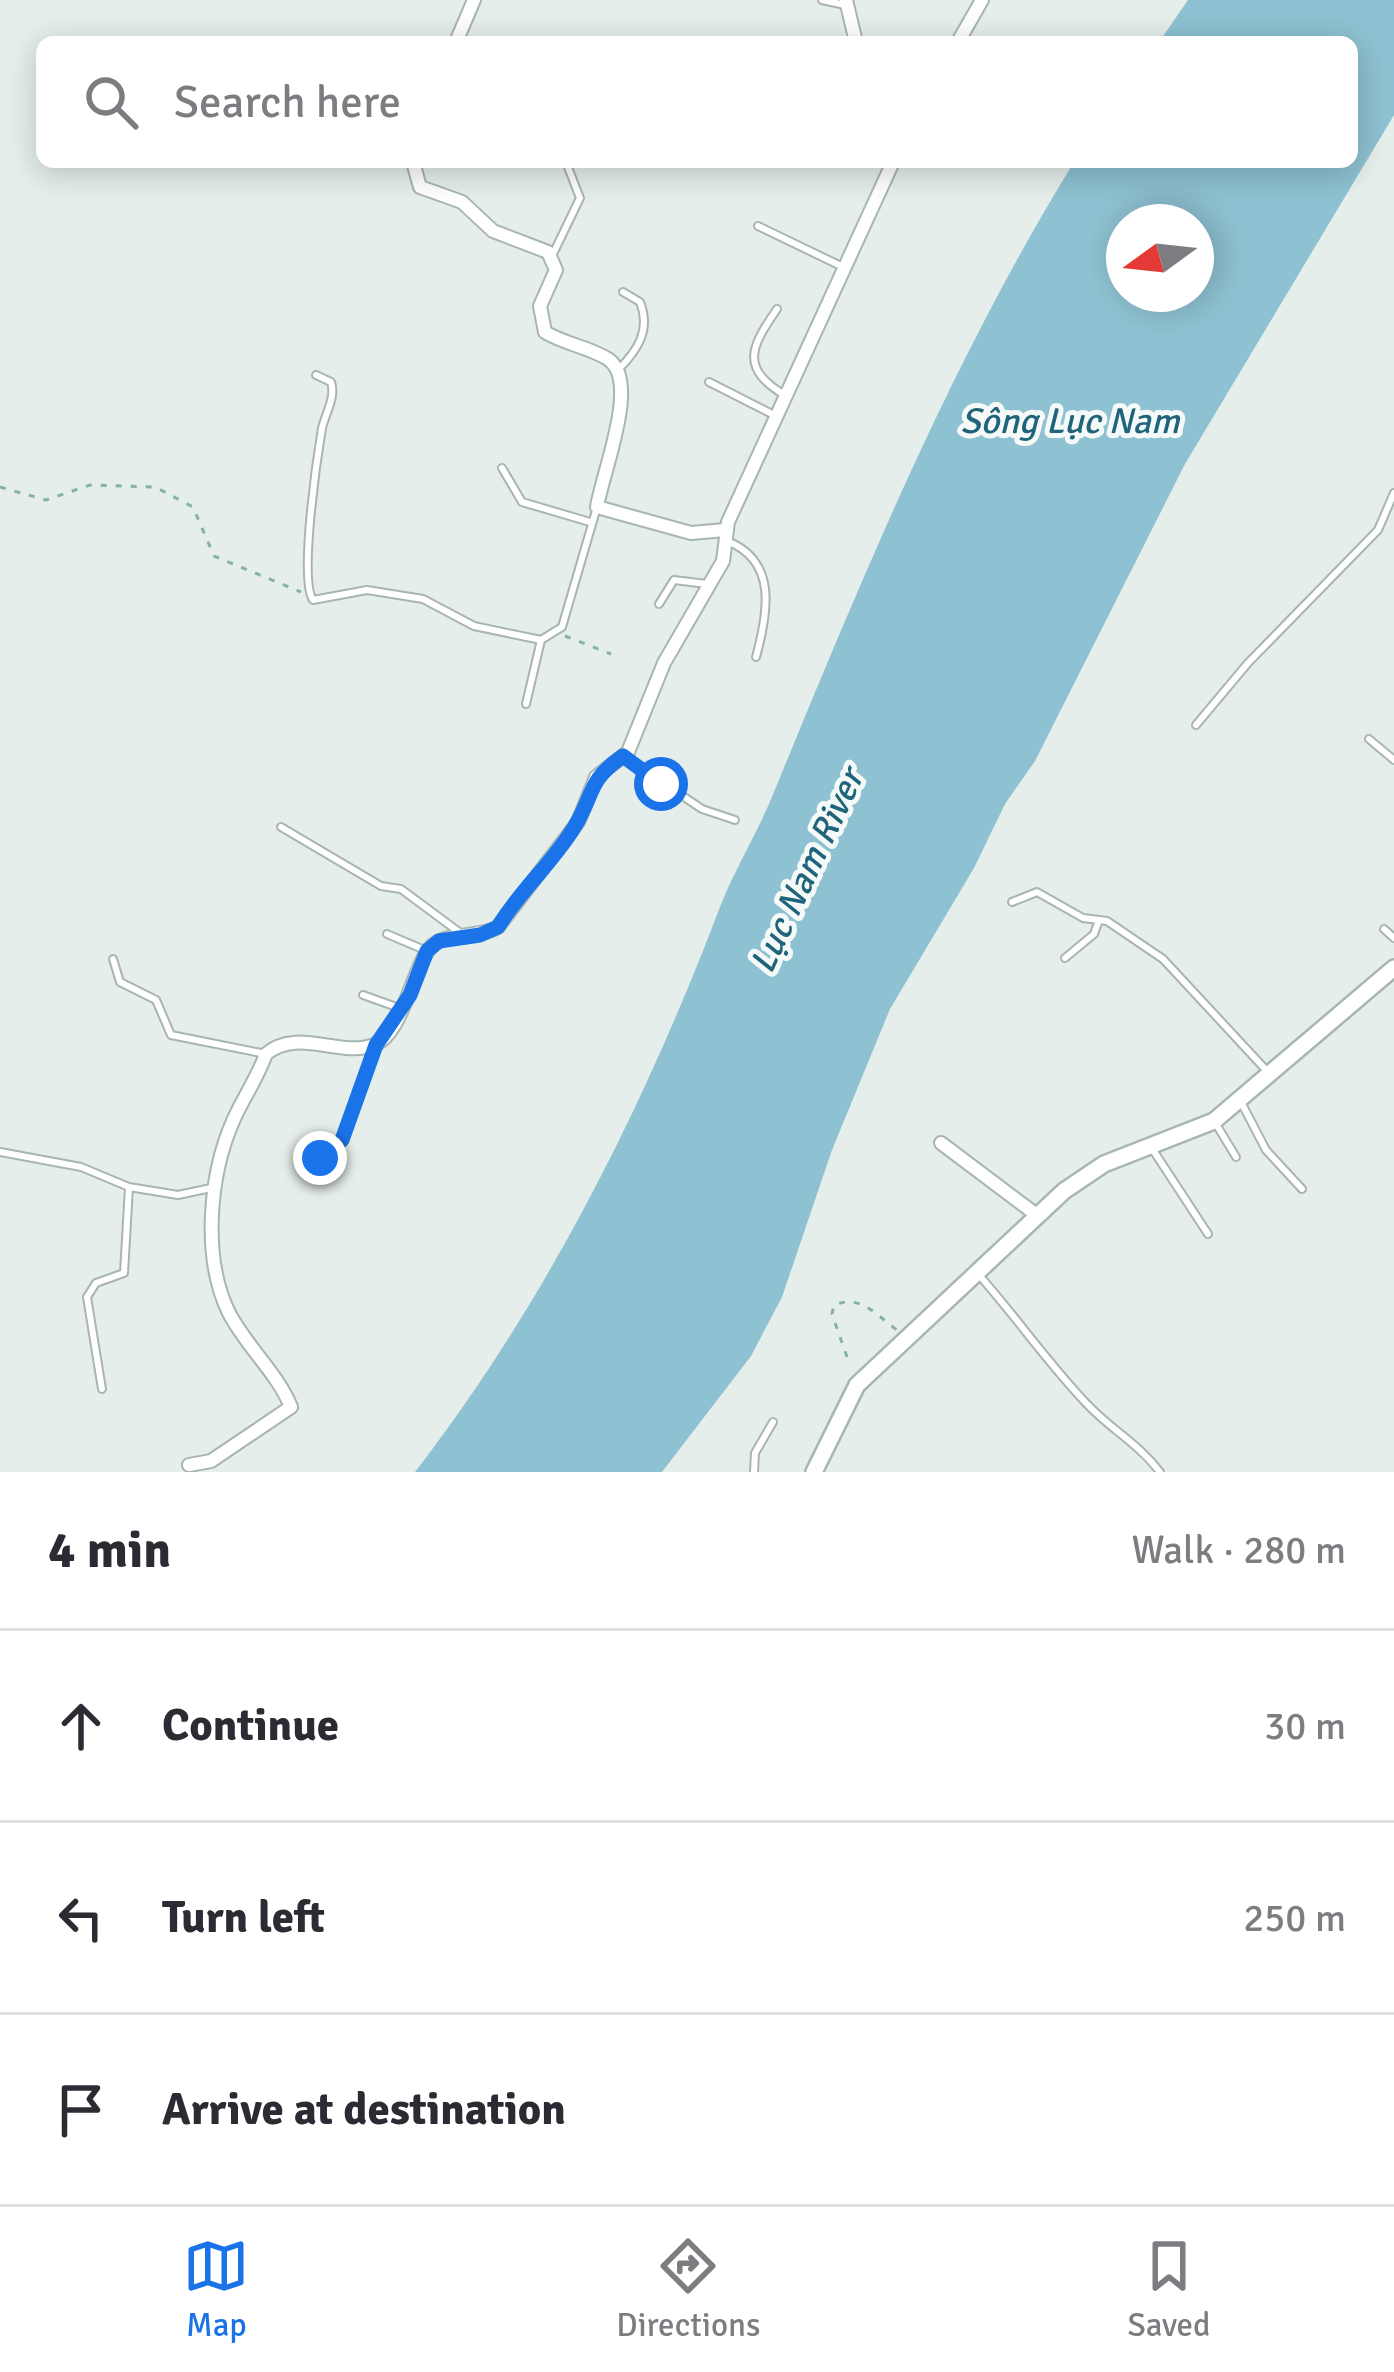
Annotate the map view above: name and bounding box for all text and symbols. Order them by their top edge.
search box [36,36,1358,168]
icon: search [78,69,144,135]
text: Search here [174,75,401,130]
north arrow [1106,204,1214,312]
water label: Sông Lục Nam [960,399,1181,444]
route start [634,757,688,811]
water label: Lục Nam River [740,758,876,980]
route end [293,1131,347,1185]
text: 4 min [48,1519,171,1582]
text: Walk · 280 m [1132,1526,1346,1574]
icon: ahead [48,1693,114,1759]
text: Continue [162,1698,339,1753]
text: 30 m [1264,1702,1346,1750]
icon: left [48,1885,114,1951]
text: Turn left [162,1890,325,1945]
text: 250 m [1243,1894,1346,1942]
icon: arrive [48,2077,114,2143]
text: Arrive at destination [162,2082,566,2137]
tab: Map [183,2233,249,2346]
tab: Directions [616,2233,761,2346]
tab: Saved [1127,2233,1211,2346]

